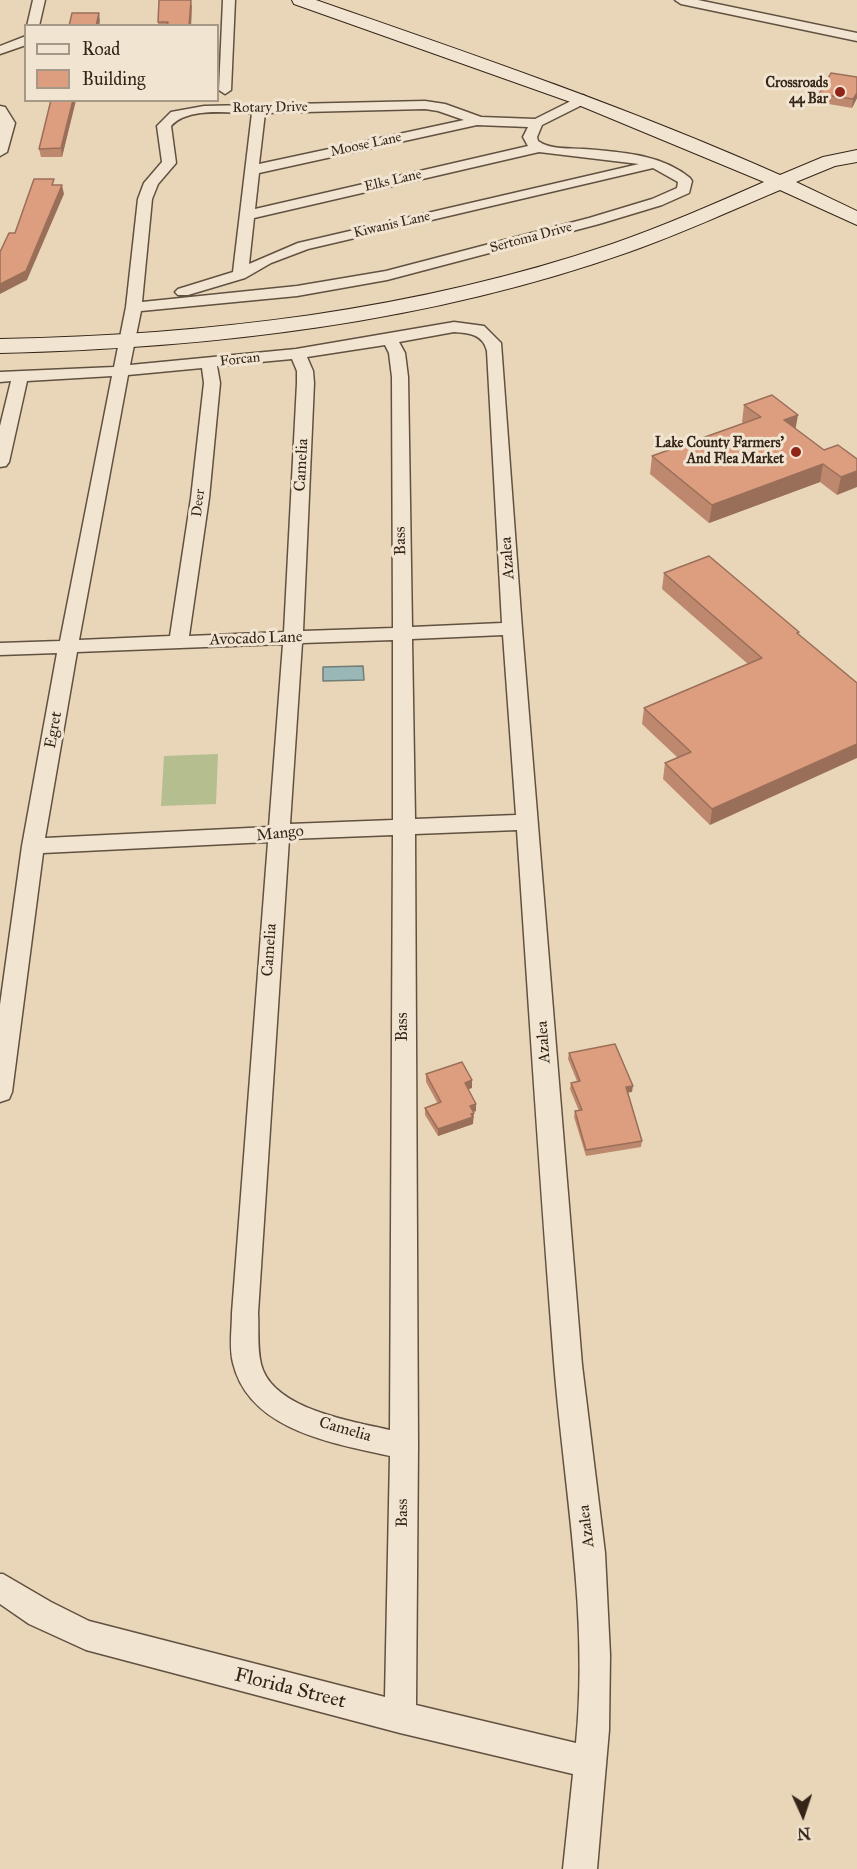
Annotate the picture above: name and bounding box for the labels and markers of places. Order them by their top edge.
place label: Crossroads 44 Bar [766,76,828,108]
marker: Crossroads 44 Bar [833,85,847,99]
place label: Lake County Farmers' And Flea Market [655,436,784,468]
marker: Lake County Farmers' And Flea Market [789,445,803,459]

